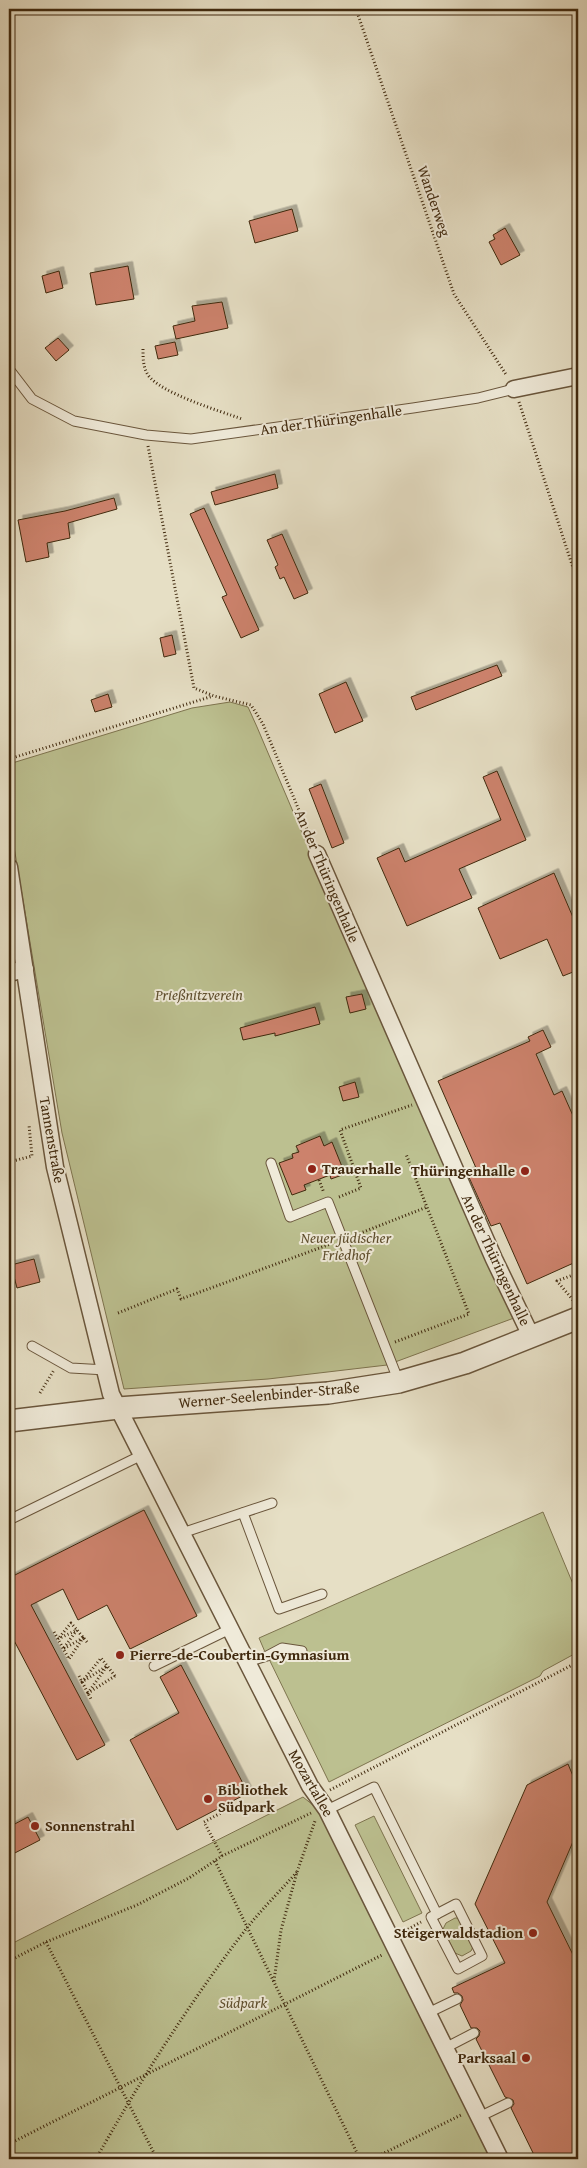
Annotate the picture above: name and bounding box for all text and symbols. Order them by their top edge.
street label: Wanderweg [413,163,457,240]
street label: An der Thüringenhalle [259,399,403,440]
street label: An der Thüringenhalle [290,806,365,946]
park label: Prießnitzverein [154,984,243,1005]
street label: Tannenstraße [35,1095,70,1185]
place label: Trauerhalle [322,1158,401,1179]
place label: Thüringenhalle [411,1160,515,1181]
marker: Trauerhalle [306,1163,318,1175]
marker: Thüringenhalle [519,1165,531,1177]
street label: An der Thüringenhalle [457,1191,536,1329]
park label: Neuer jüdischer Friedhof [301,1227,392,1265]
street label: Werner-Seelenbinder-Straße [178,1376,360,1413]
place label: Pierre-de-Coubertin-Gymnasium [130,1644,350,1665]
marker: Pierre-de-Coubertin-Gymnasium [114,1649,126,1661]
street label: Mozartallee [284,1745,339,1820]
place label: Bibliothek Südpark [218,1779,288,1817]
marker: Bibliothek Südpark [202,1793,214,1805]
place label: Sonnenstrahl [45,1815,135,1836]
marker: Sonnenstrahl [29,1820,41,1832]
place label: Steigerwaldstadion [394,1922,523,1943]
marker: Steigerwaldstadion [527,1927,539,1939]
park label: Südpark [219,1992,267,2013]
place label: Parksaal [458,2047,516,2068]
marker: Parksaal [520,2052,532,2064]

